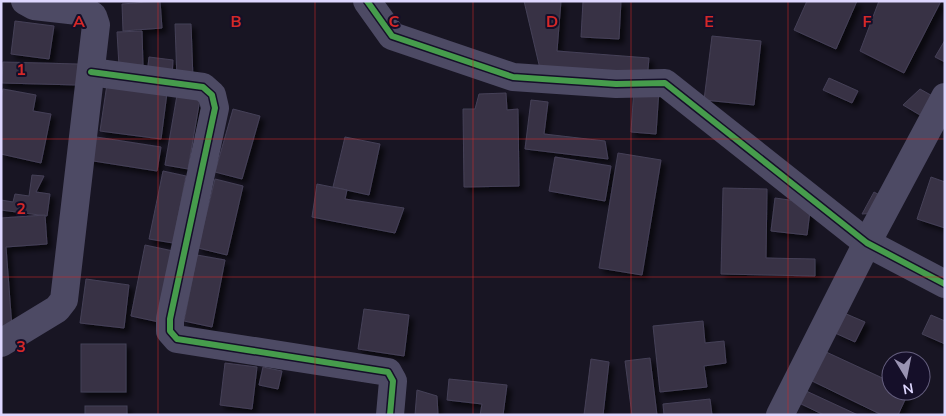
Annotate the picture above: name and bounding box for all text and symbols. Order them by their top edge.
text: A [73,11,85,31]
text: B [230,11,242,31]
text: C [389,11,400,31]
text: D [546,11,558,31]
text: E [704,11,714,31]
text: F [862,11,872,31]
text: 1 [16,59,26,79]
text: 2 [16,198,26,218]
text: 3 [16,336,26,356]
north arrow [881,351,931,401]
text: N [901,379,915,399]

